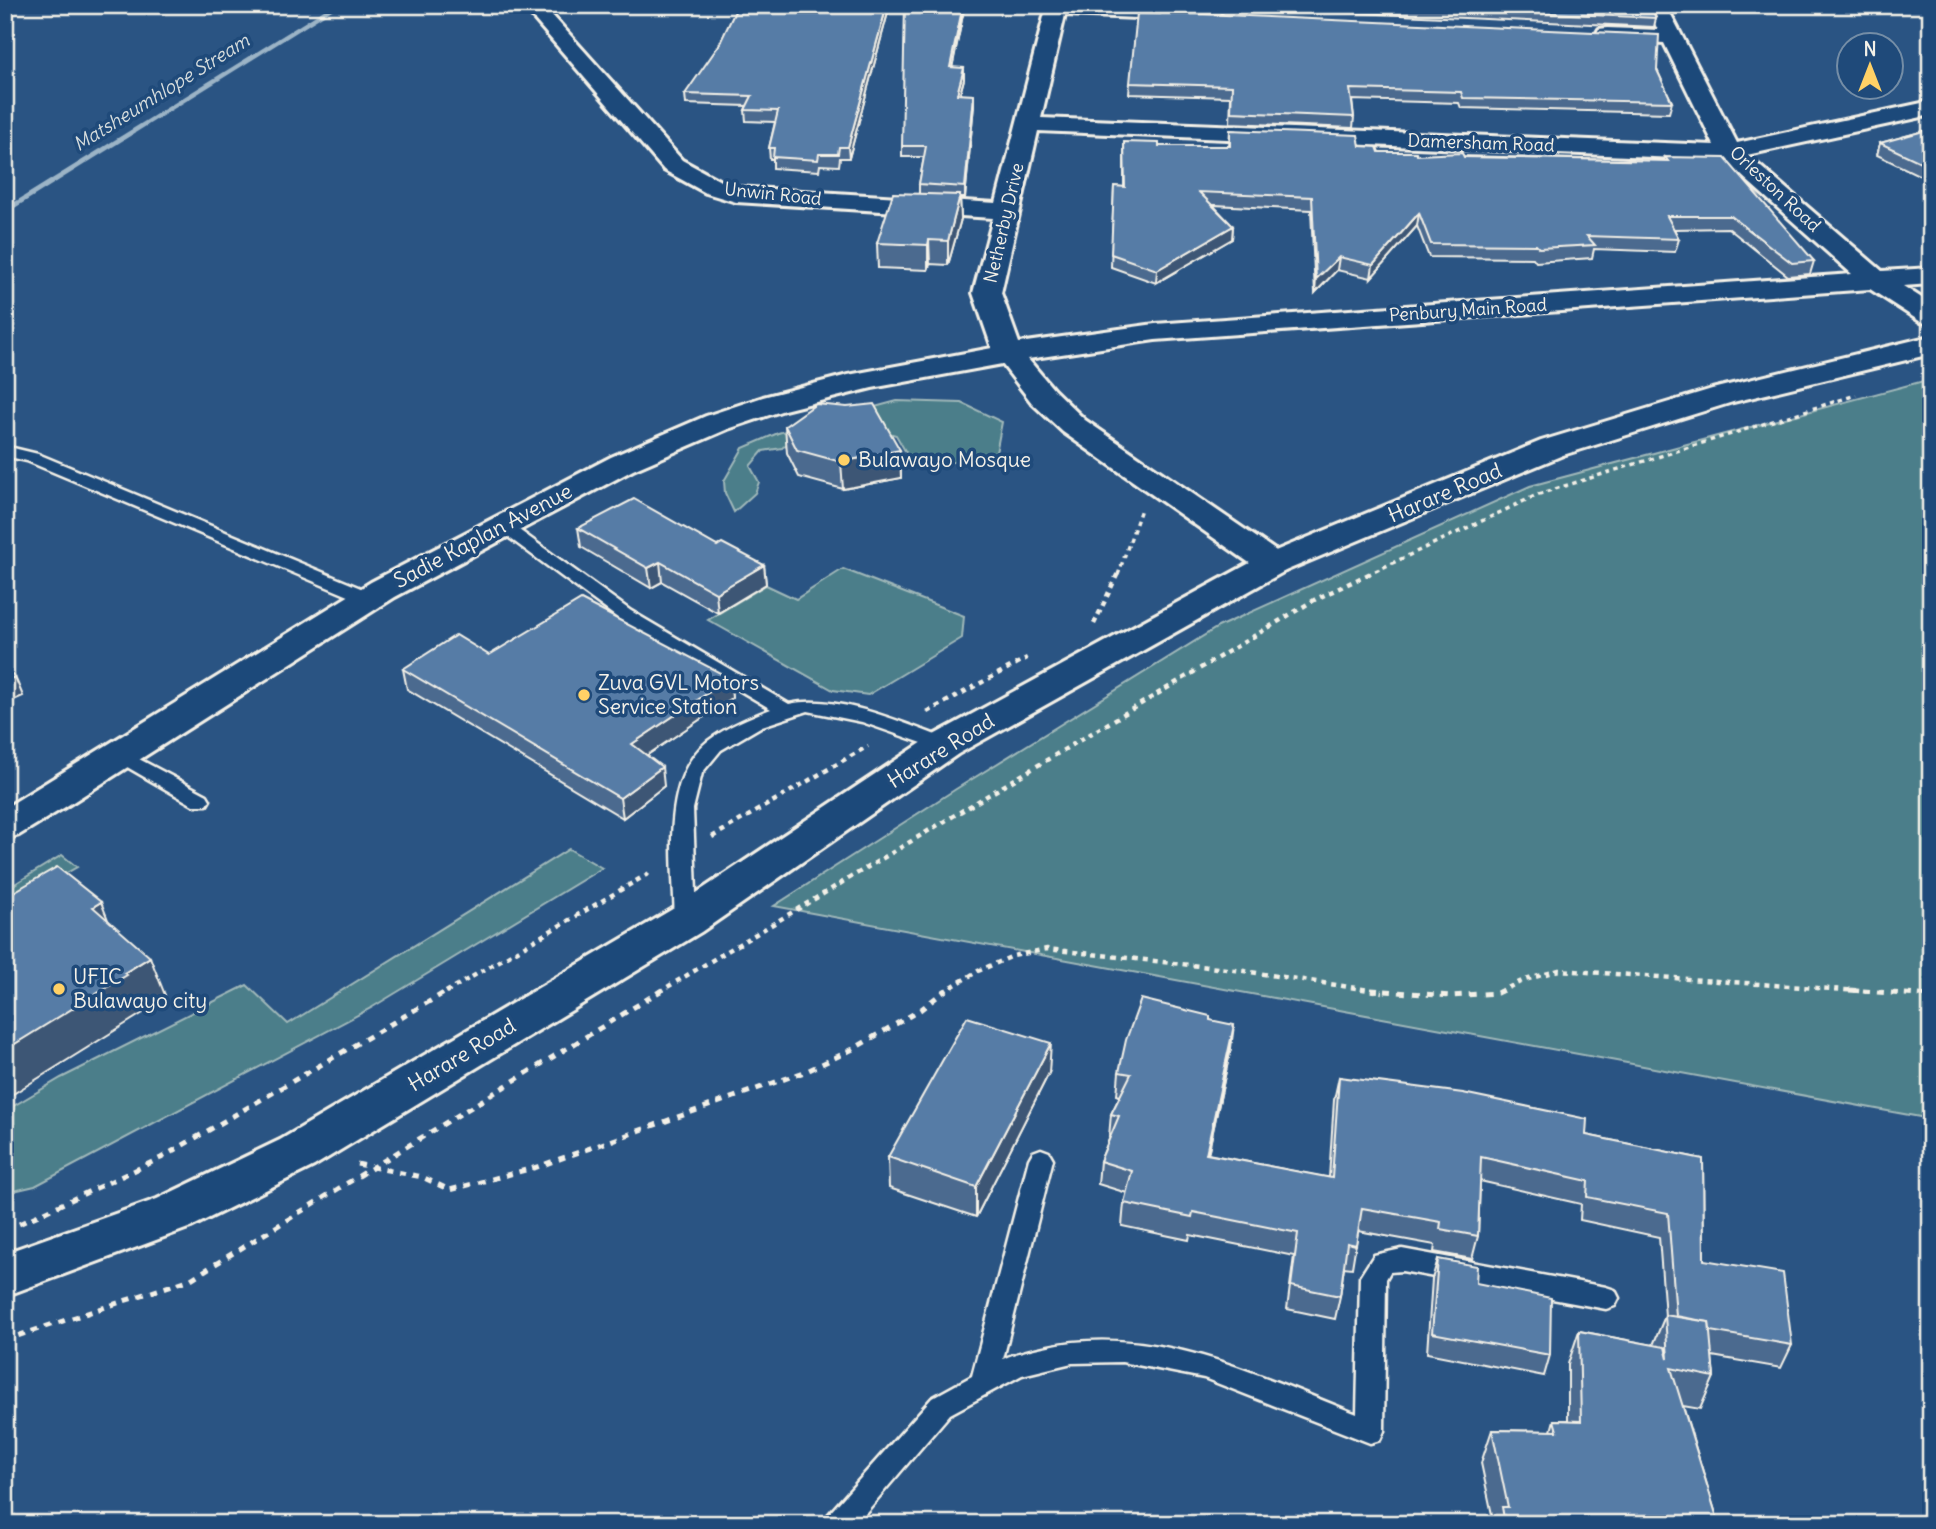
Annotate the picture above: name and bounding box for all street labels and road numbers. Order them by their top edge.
street label: Damersham Road [1407,128,1555,157]
street label: Orleston Road [1725,141,1826,237]
street label: Netherby Drive [979,161,1028,285]
street label: Unwin Road [723,177,823,210]
street label: Penbury Main Road [1388,292,1548,326]
street label: Harare Road [1384,456,1506,529]
street label: Sadie Kaplan Avenue [389,477,577,594]
street label: Harare Road [882,707,999,794]
street label: Harare Road [403,1012,521,1097]

